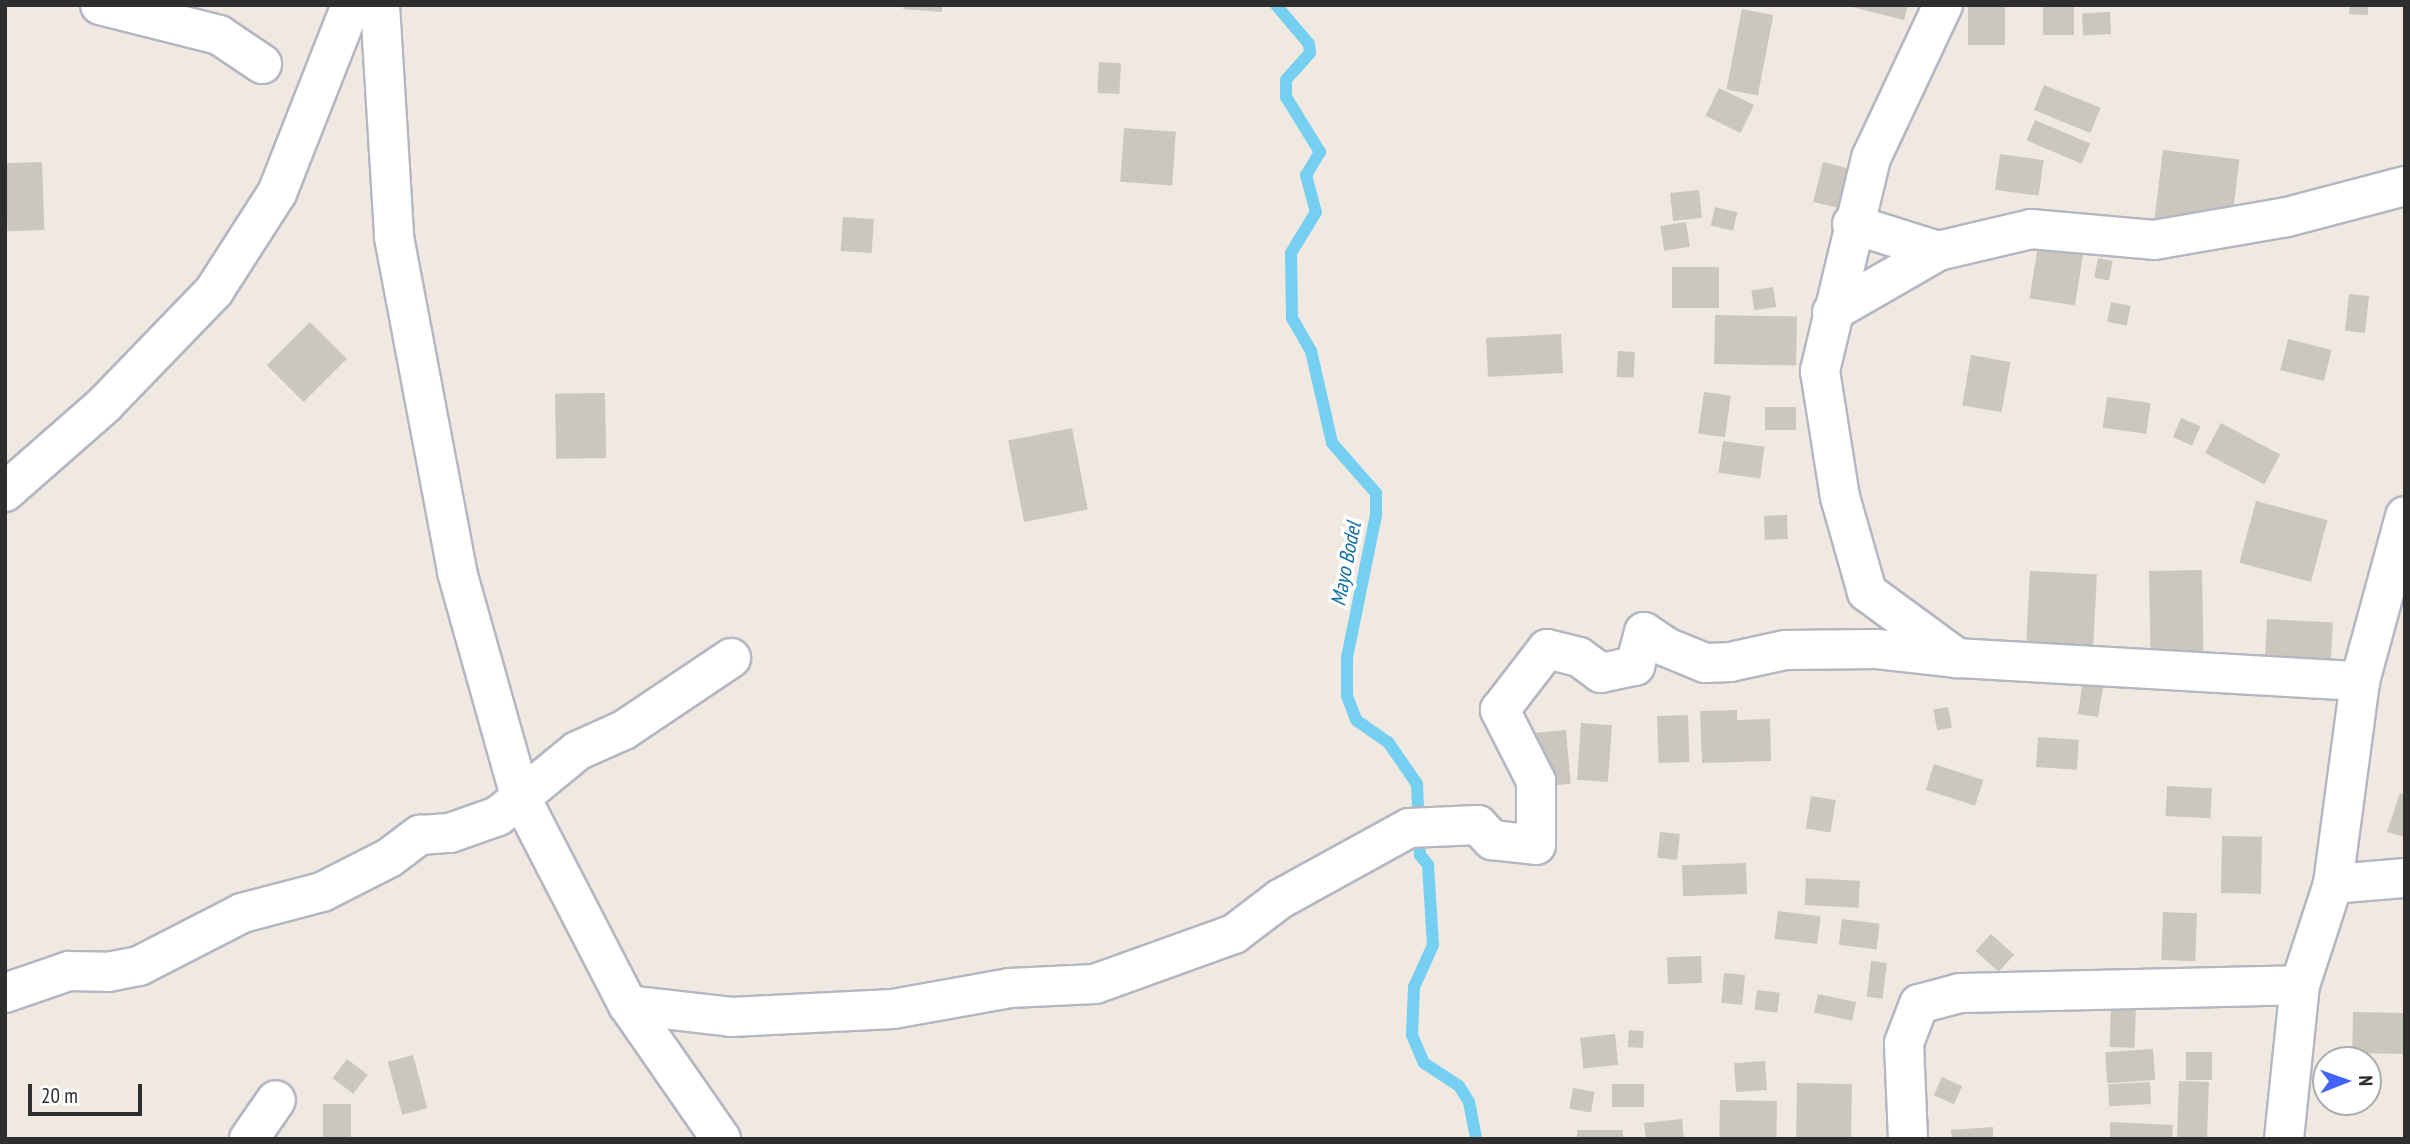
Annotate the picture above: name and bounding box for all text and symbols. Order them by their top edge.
water label: Mayo Bodel [1326,520,1366,608]
north arrow [2312,1046,2382,1116]
scale bar [32,1070,145,1114]
text: N [2354,1075,2378,1086]
text: 20 m [41,1082,78,1109]

